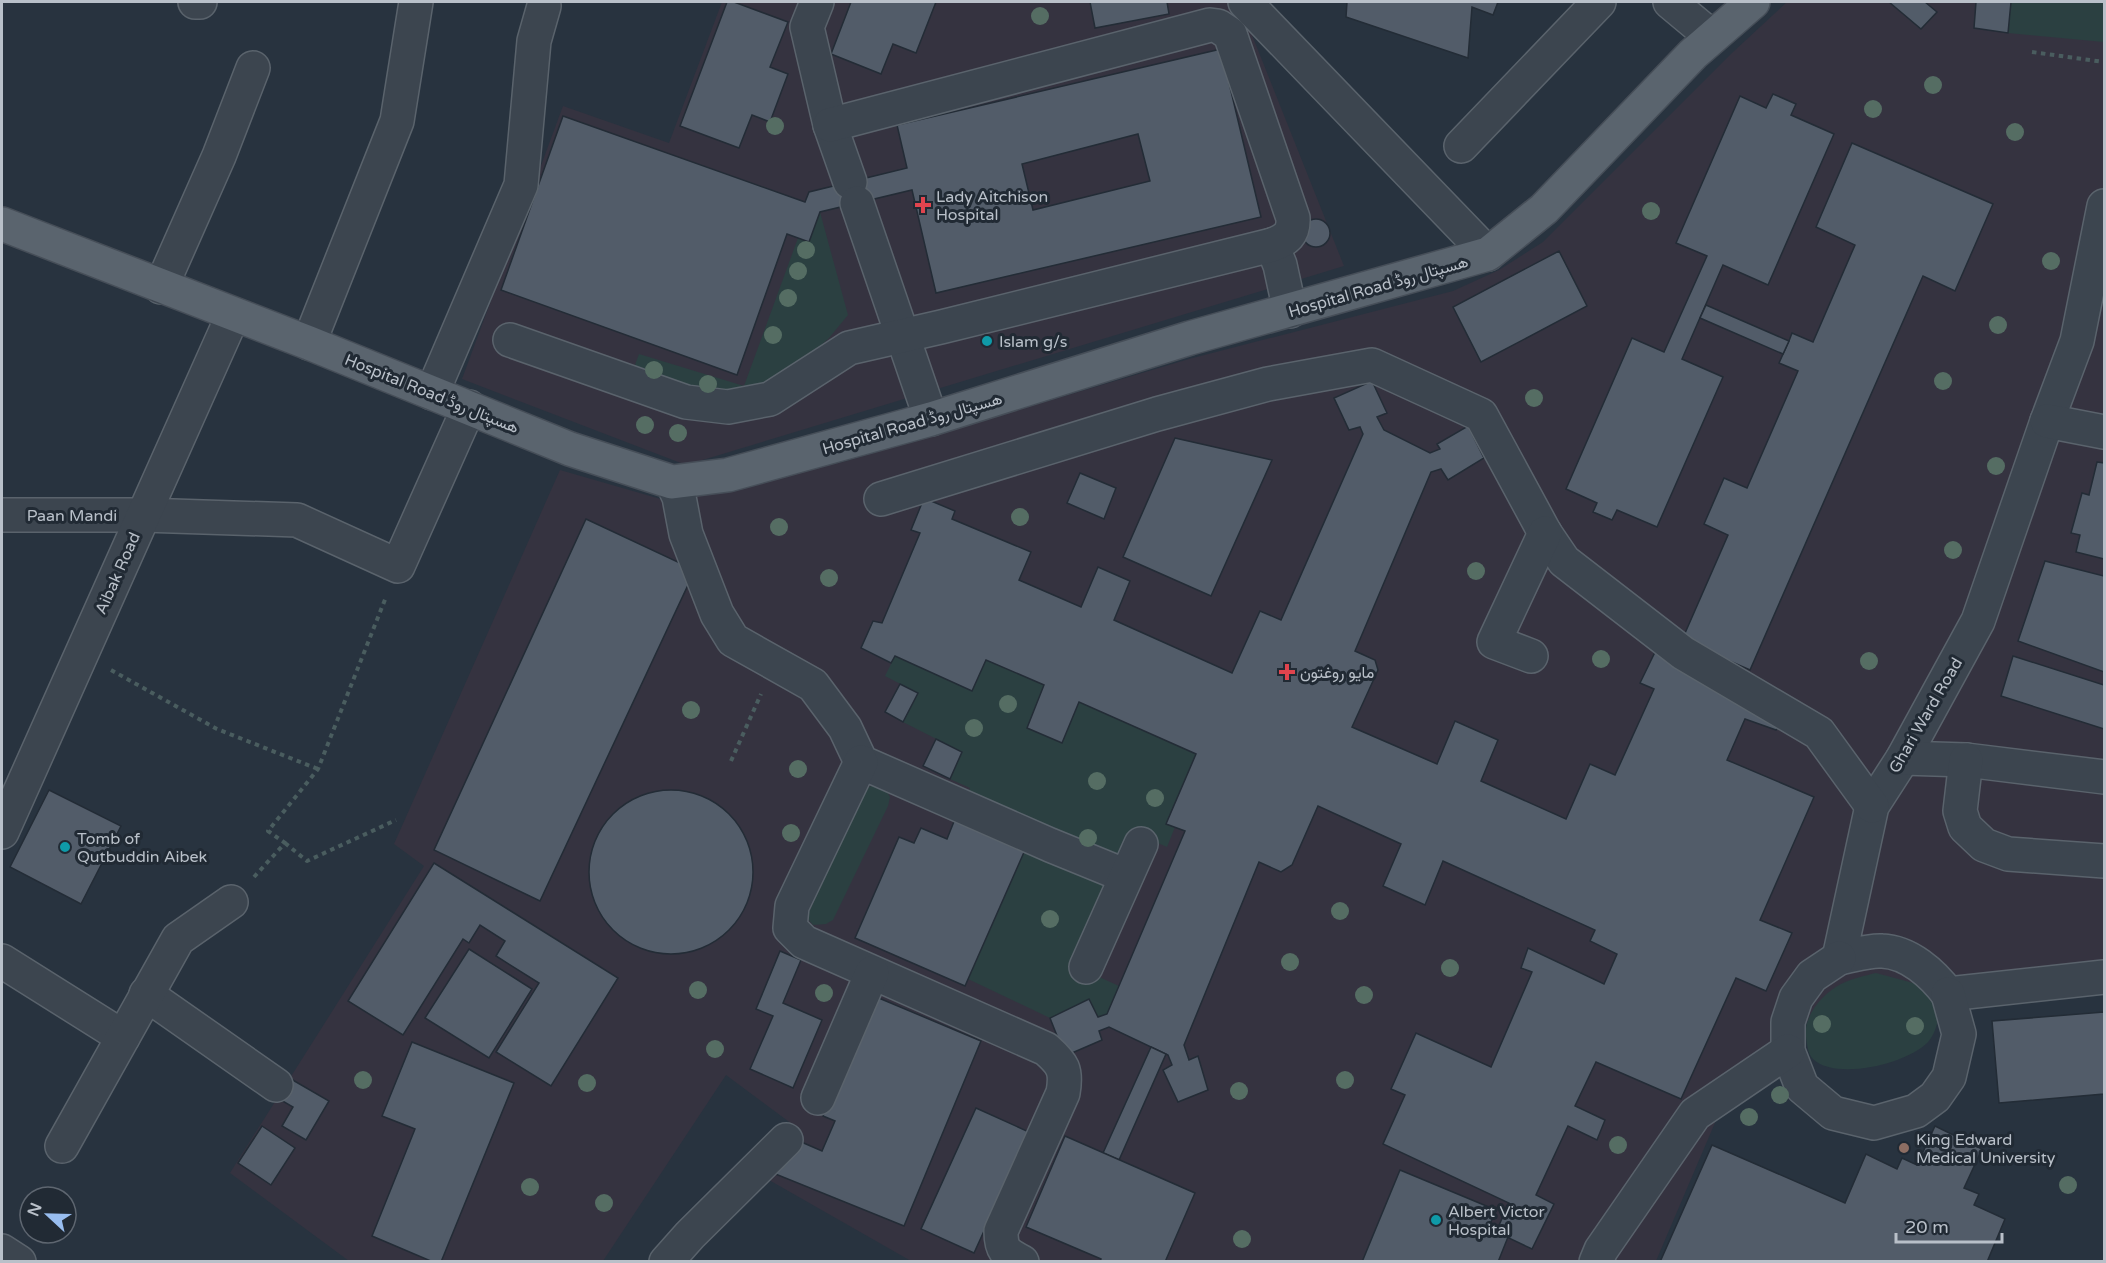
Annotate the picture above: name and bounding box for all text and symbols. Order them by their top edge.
place label: Lady Aitchison Hospital [936,187,1048,225]
marker: Lady Aitchison Hospital [914,196,932,214]
street label: Hospital Road ھسپتال روڈ [1286,252,1471,323]
place label: Islam g/s [999,332,1067,352]
marker: Islam g/s [980,334,994,348]
street label: Hospital Road ھسپتال روڈ [341,350,522,439]
street label: Hospital Road ھسپتال روڈ [820,389,1005,460]
street label: Paan Mandi [27,506,117,526]
street label: Aibak Road [91,529,145,618]
street label: Ghari Ward Road [1885,654,1967,777]
marker: مایو روغتون [1278,663,1296,681]
place label: مایو روغتون [1300,663,1374,683]
place label: Tomb of Qutbuddin Aibek [77,829,208,867]
marker: Tomb of Qutbuddin Aibek [58,840,72,854]
place label: King Edward Medical University [1916,1130,2056,1168]
marker: King Edward Medical University [1897,1141,1911,1155]
north arrow [18,1185,78,1245]
text: N [23,1200,47,1219]
place label: Albert Victor Hospital [1448,1202,1546,1240]
scale bar [1896,1206,2002,1244]
marker: Albert Victor Hospital [1429,1213,1443,1227]
text: 20 m [1905,1216,1949,1238]

